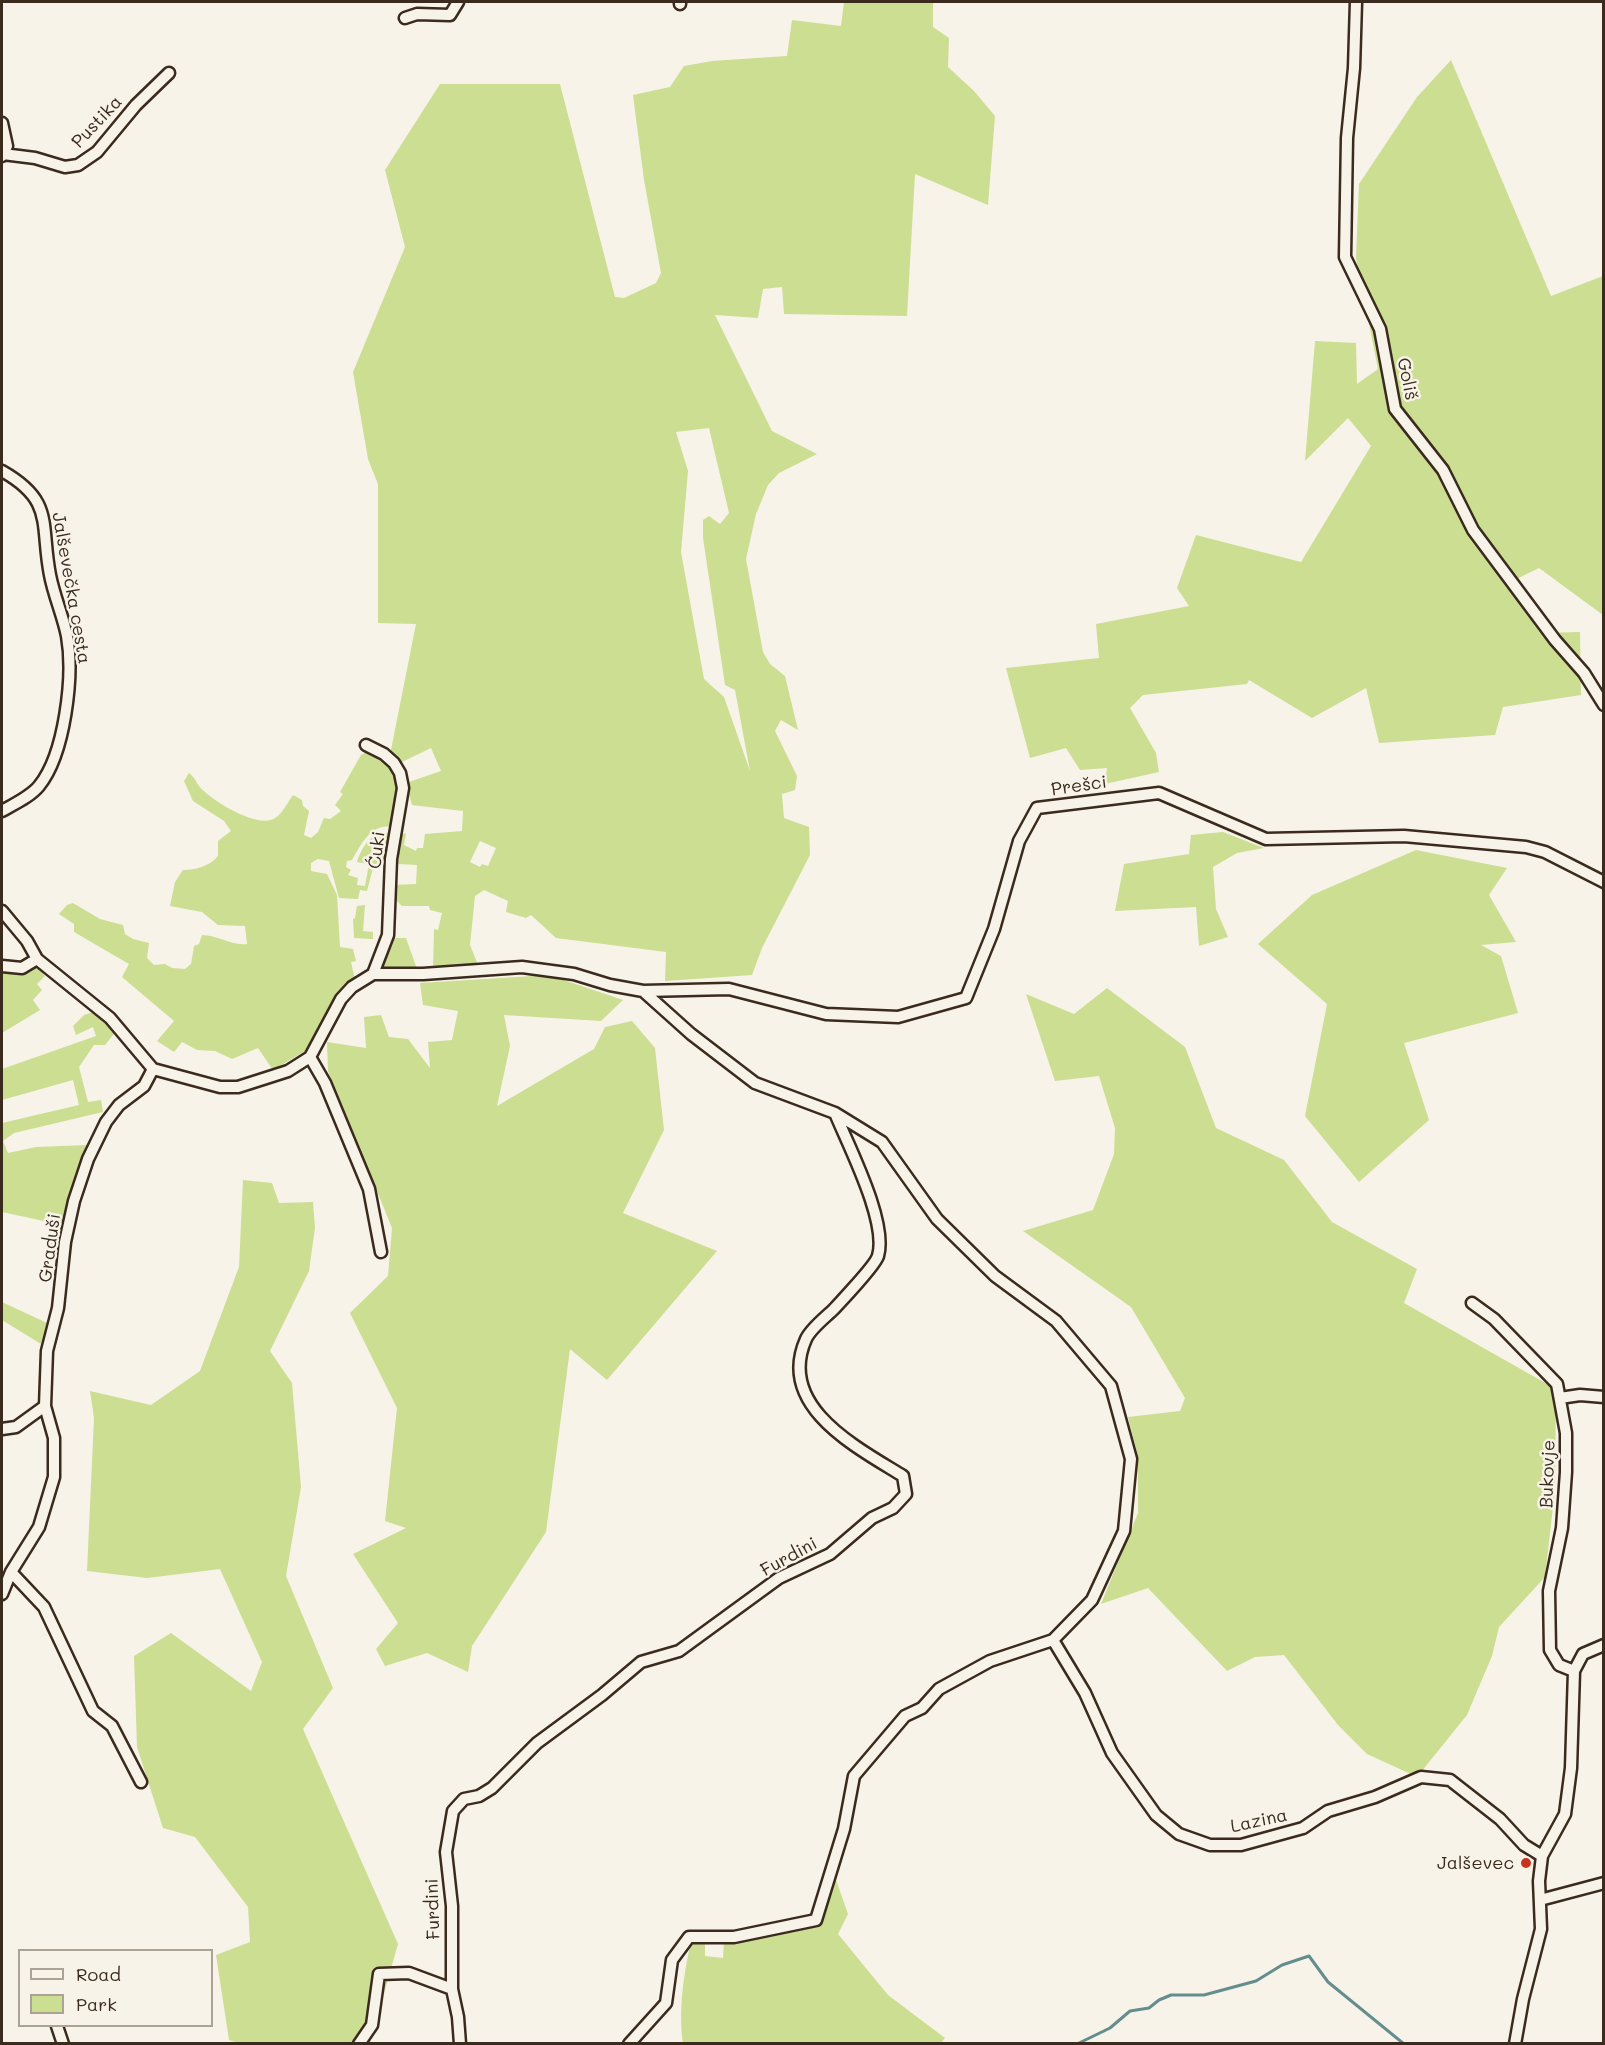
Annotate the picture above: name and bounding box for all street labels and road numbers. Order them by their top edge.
street label: Pustika [67,91,127,153]
street label: Goliš [1392,356,1422,402]
street label: Jalševečka cesta [47,511,95,665]
street label: Prešci [1050,771,1108,801]
street label: Ćuki [364,830,390,870]
street label: Graduši [34,1212,66,1284]
street label: Bukovje [1536,1440,1560,1508]
street label: Furdini [757,1533,821,1581]
street label: Lazina [1229,1804,1289,1838]
street label: Furdini [421,1878,445,1940]

